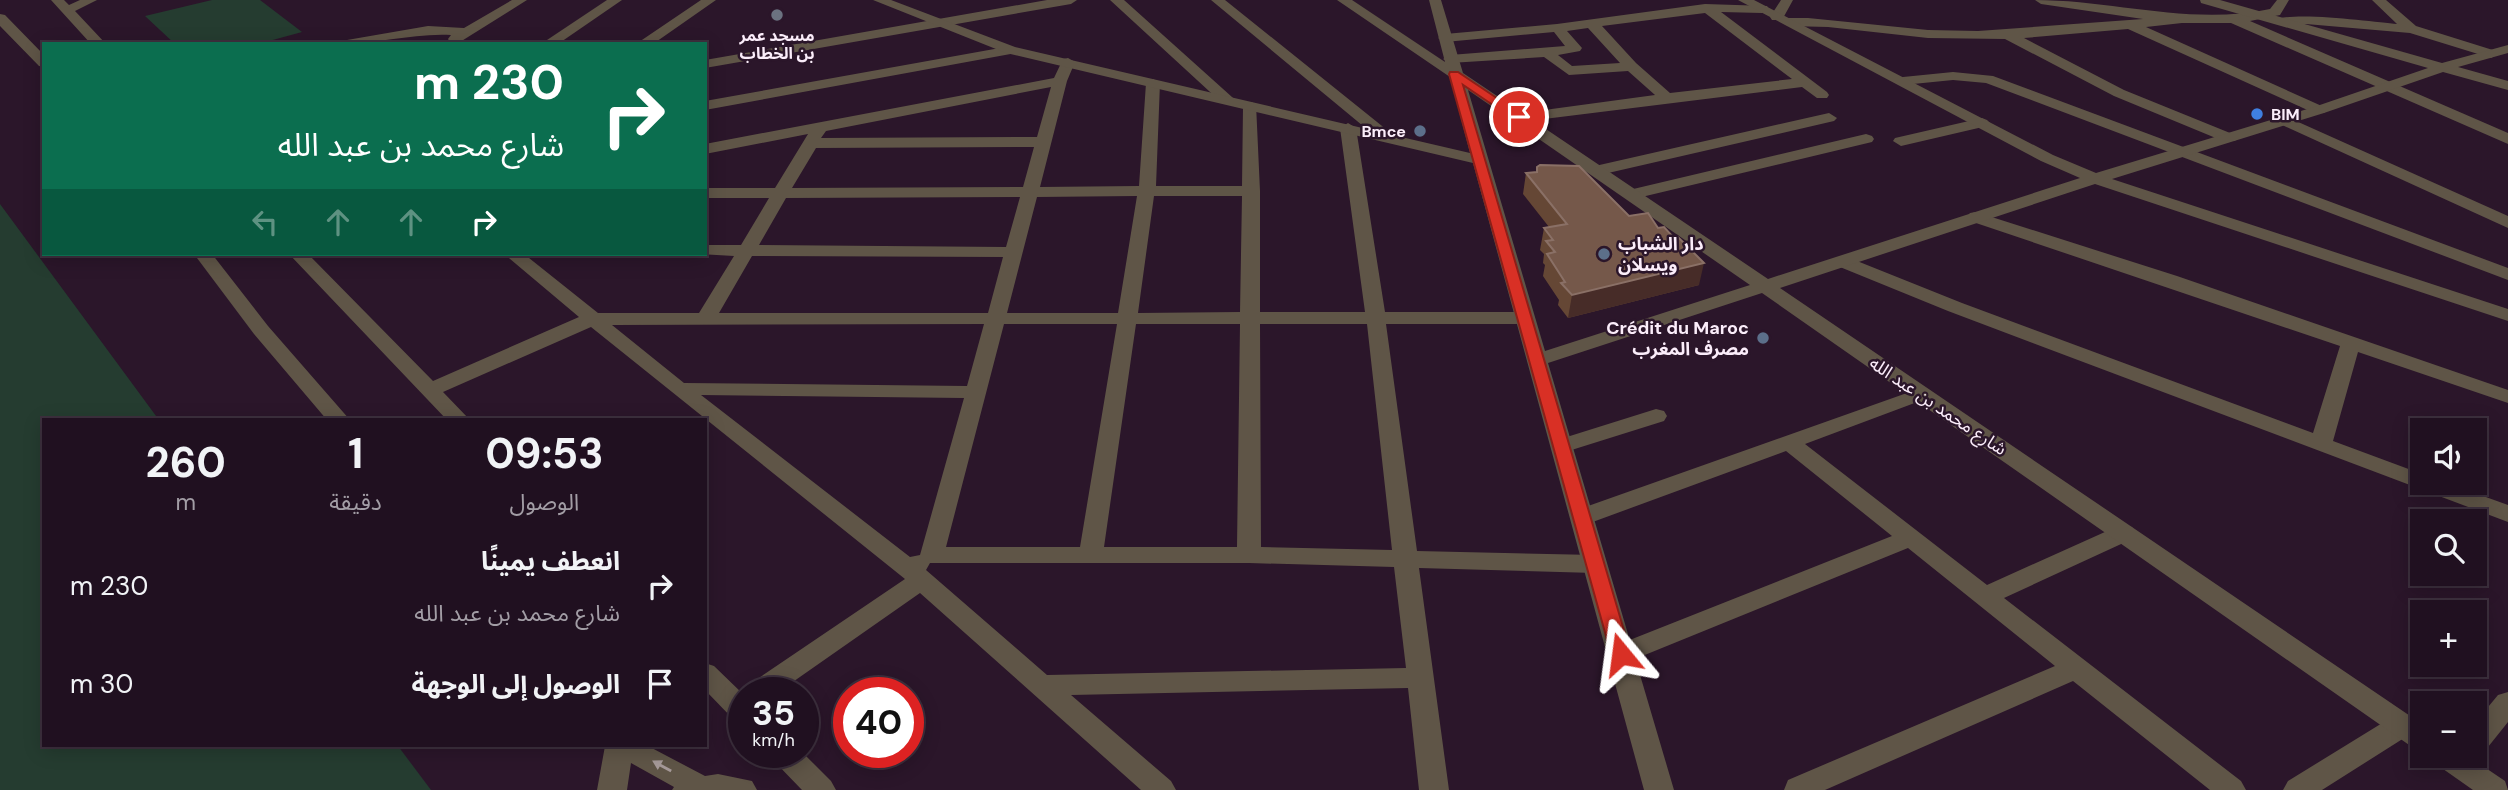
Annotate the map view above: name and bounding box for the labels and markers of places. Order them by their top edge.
marker: مسجد عمر بن الخطاب [769,7,785,23]
place label: مسجد عمر بن الخطاب [738,25,815,64]
pin [1489,87,1549,147]
place label: BIM [2271,104,2300,125]
marker: BIM [2249,106,2265,122]
place label: Bmce [1361,121,1406,142]
marker: Bmce [1412,123,1428,139]
place label: دار الشباب ويسلان [1618,232,1703,277]
marker: دار الشباب ويسلان [1596,246,1612,262]
place label: Crédit du Maroc مصرف المغرب [1606,316,1749,361]
marker: Crédit du Maroc مصرف المغرب [1755,330,1771,346]

